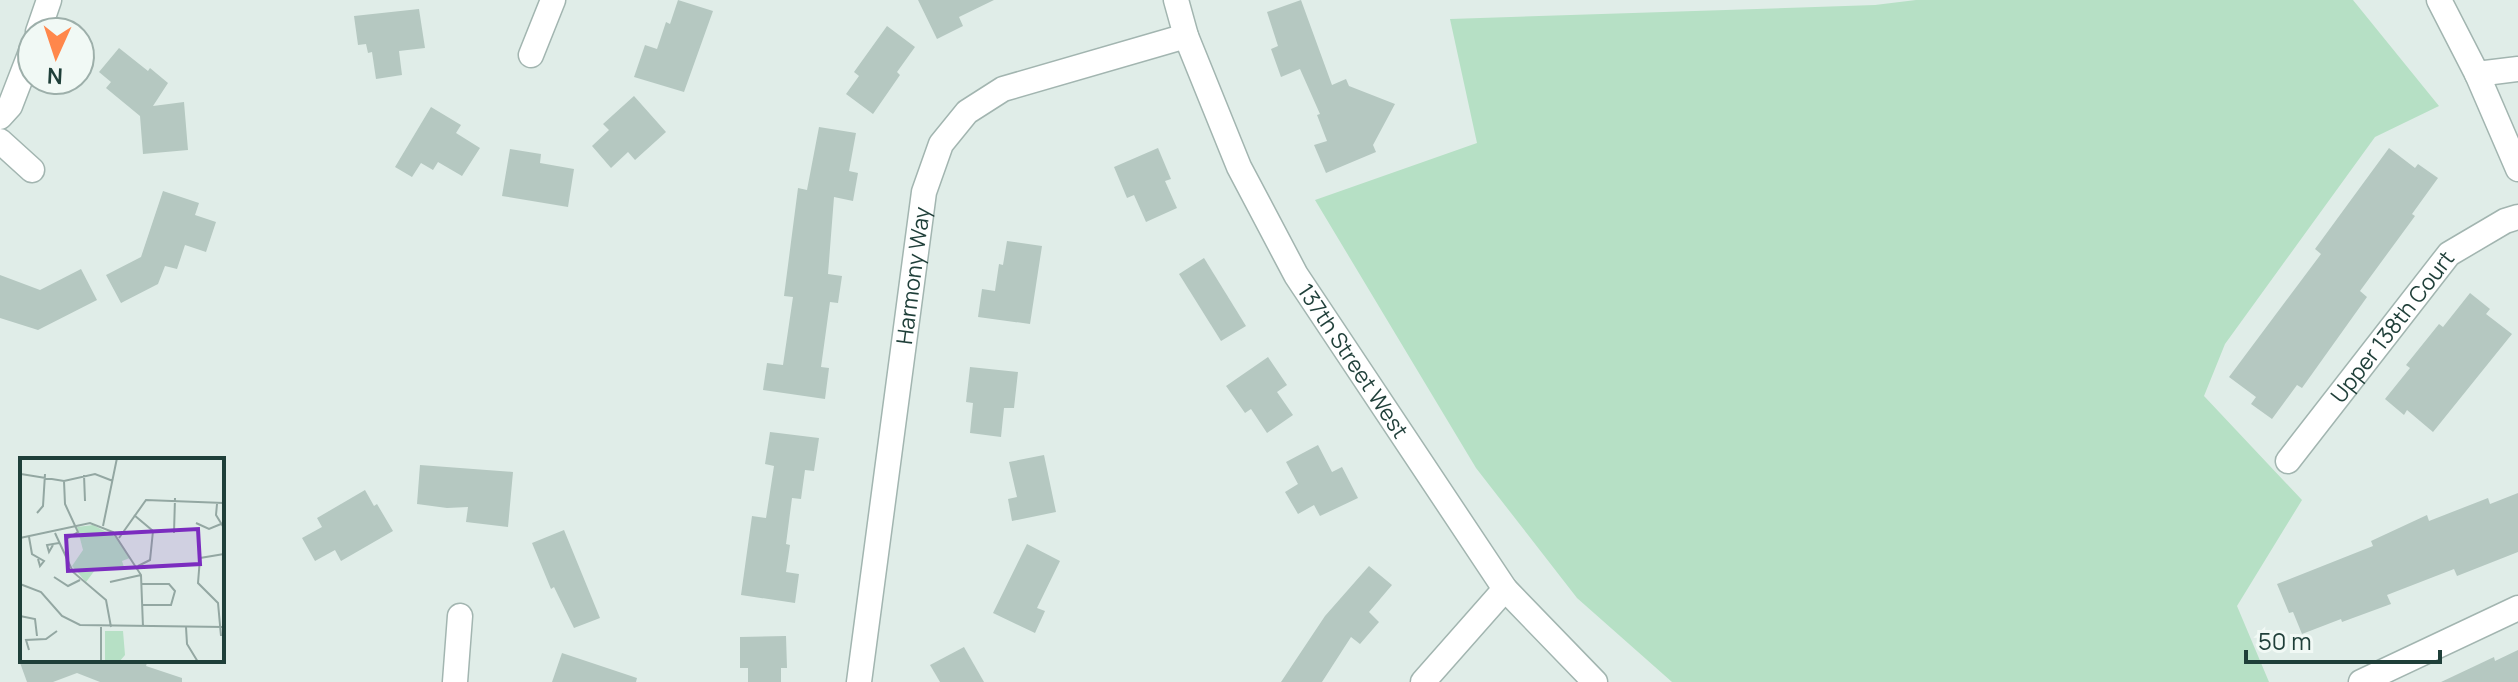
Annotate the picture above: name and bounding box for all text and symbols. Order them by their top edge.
north arrow [16,16,96,96]
text: N [46,61,64,91]
street label: Harmony Way [889,205,937,346]
street label: Upper 138th Court [2324,244,2461,409]
street label: 137th Street West [1291,278,1416,444]
inset map [20,458,224,662]
scale bar [2246,614,2440,664]
text: 50 m [2258,624,2312,657]

